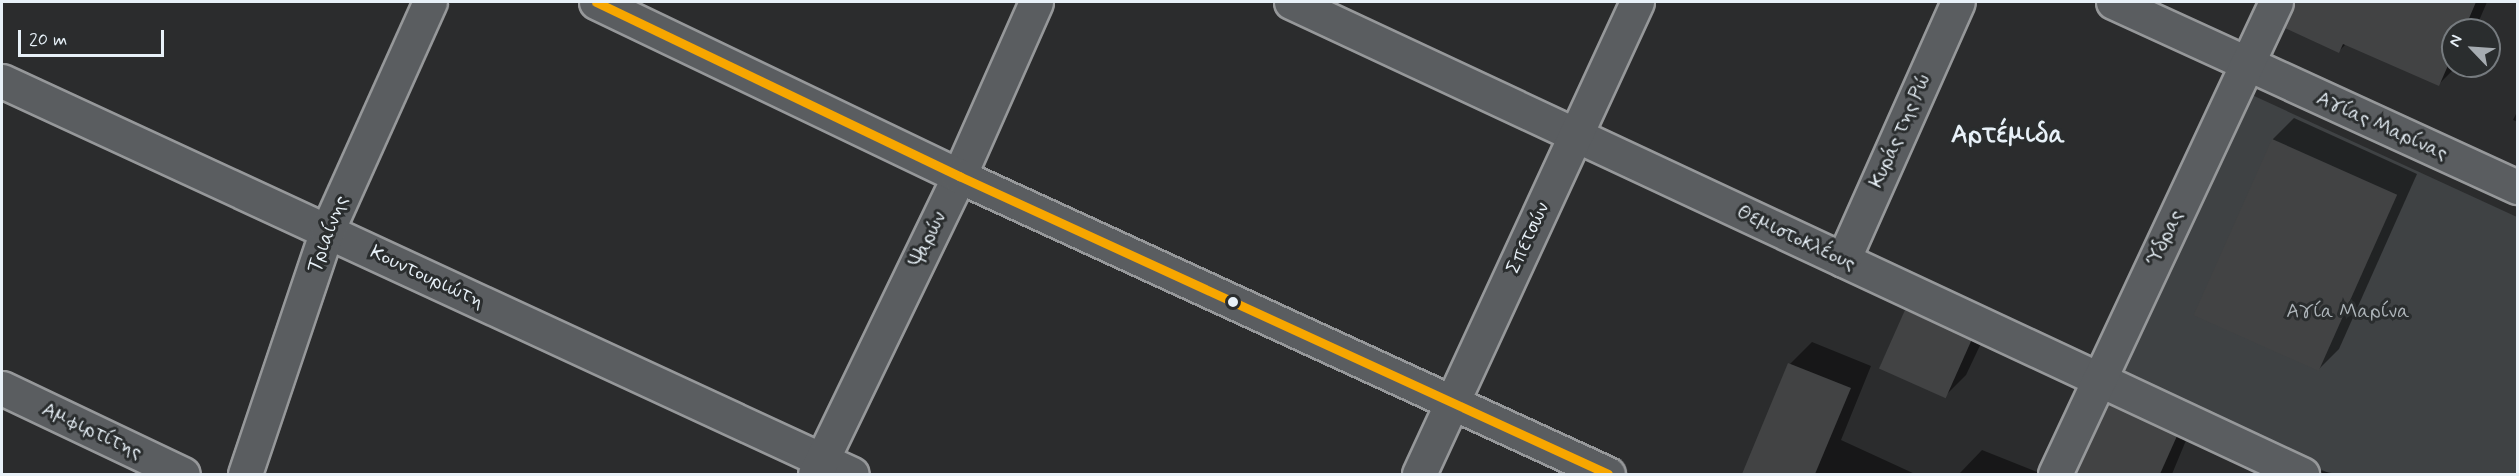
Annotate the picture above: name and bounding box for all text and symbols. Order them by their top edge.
scale bar [21,18,166,56]
north arrow [2441,18,2501,78]
text: 20 m [29,28,67,52]
text: N [2444,32,2468,50]
street label: Κυράς της Ρώ [1864,70,1936,192]
street label: Αγίας Μαρίνας [2313,86,2451,166]
district label: Αρτέμιδα [1951,120,2065,152]
street label: Τριαίνης [302,192,354,276]
street label: Σπετσών [1501,198,1555,278]
street label: Θεμιστοκλέους [1733,200,1859,276]
street label: Ύδρας [2142,206,2188,270]
street label: Ψαρών [904,208,952,270]
street label: Κουντουριώτη [366,240,488,314]
unlabelled marker [1227,296,1239,308]
park label: Αγία Μαρίνα [2286,299,2410,323]
street label: Αμφιρτίτης [38,397,146,465]

